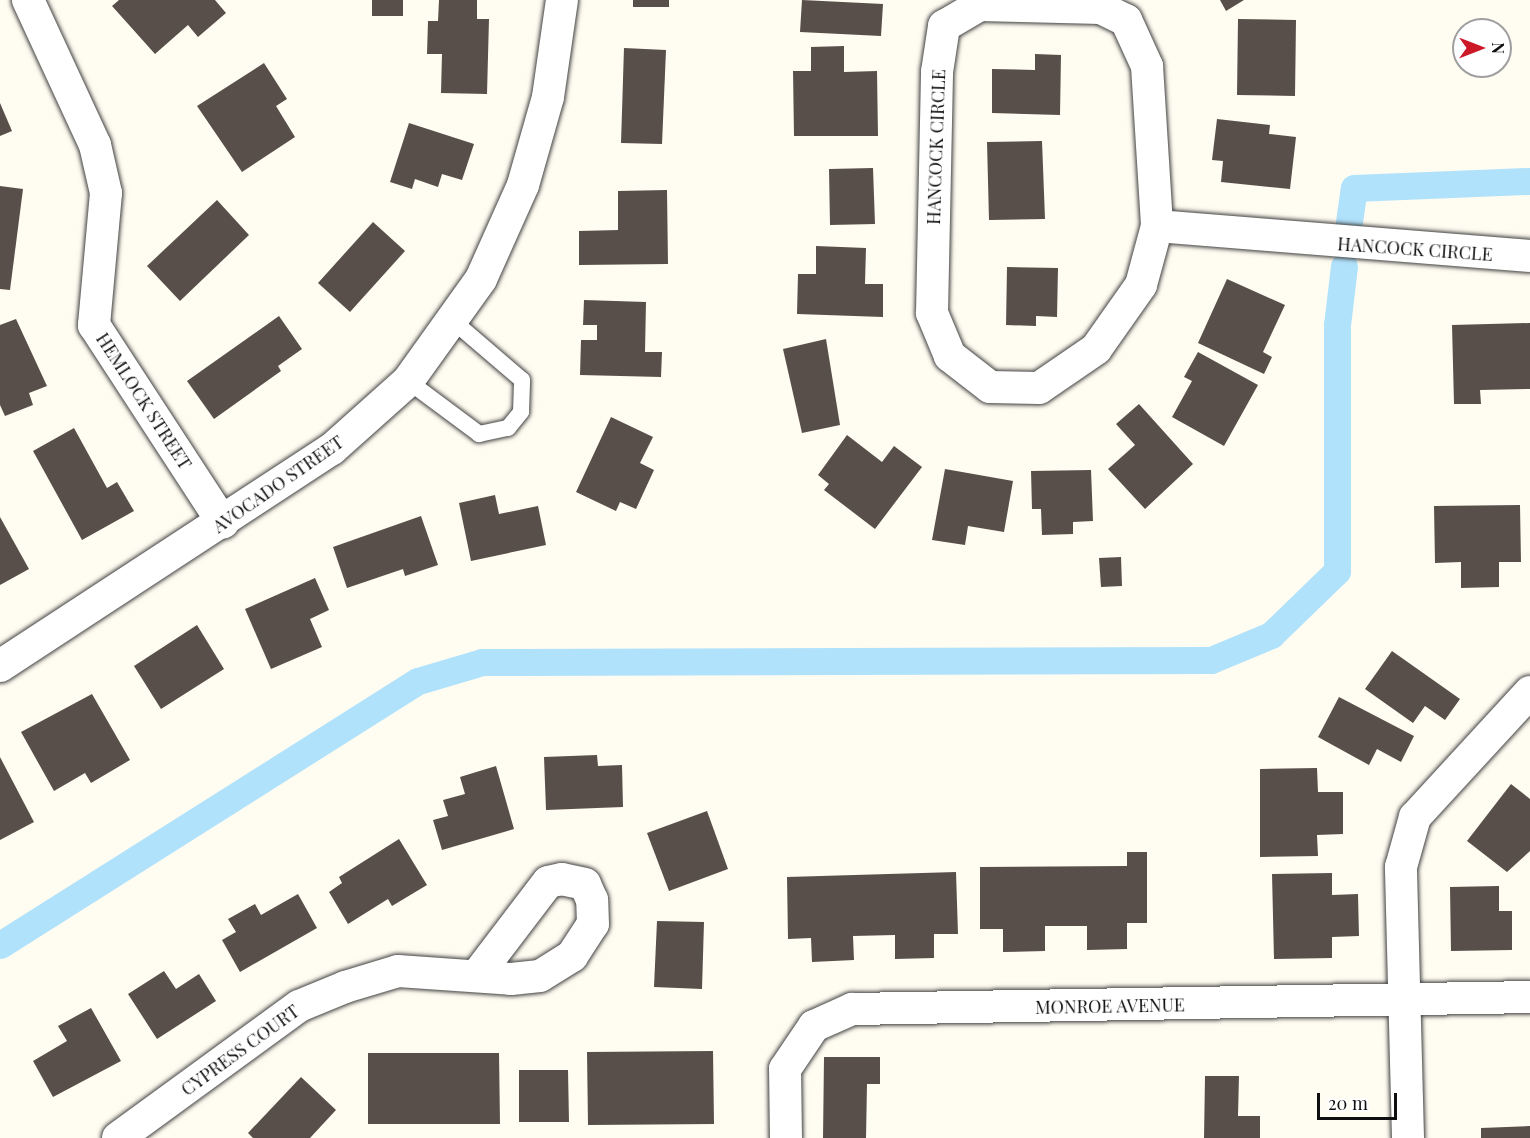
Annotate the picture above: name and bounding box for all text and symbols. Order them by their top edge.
north arrow [1452,18,1512,78]
text: N [1488,42,1509,54]
street label: HANCOCK CIRCLE [922,69,950,225]
street label: HANCOCK CIRCLE [1337,233,1493,265]
street label: HEMLOCK STREET [92,329,196,473]
street label: AVOCADO STREET [208,431,348,537]
street label: MONROE AVENUE [1035,994,1185,1018]
street label: CYPRESS COURT [177,1000,303,1100]
scale bar [1320,1081,1400,1119]
text: 20 m [1328,1091,1368,1115]

